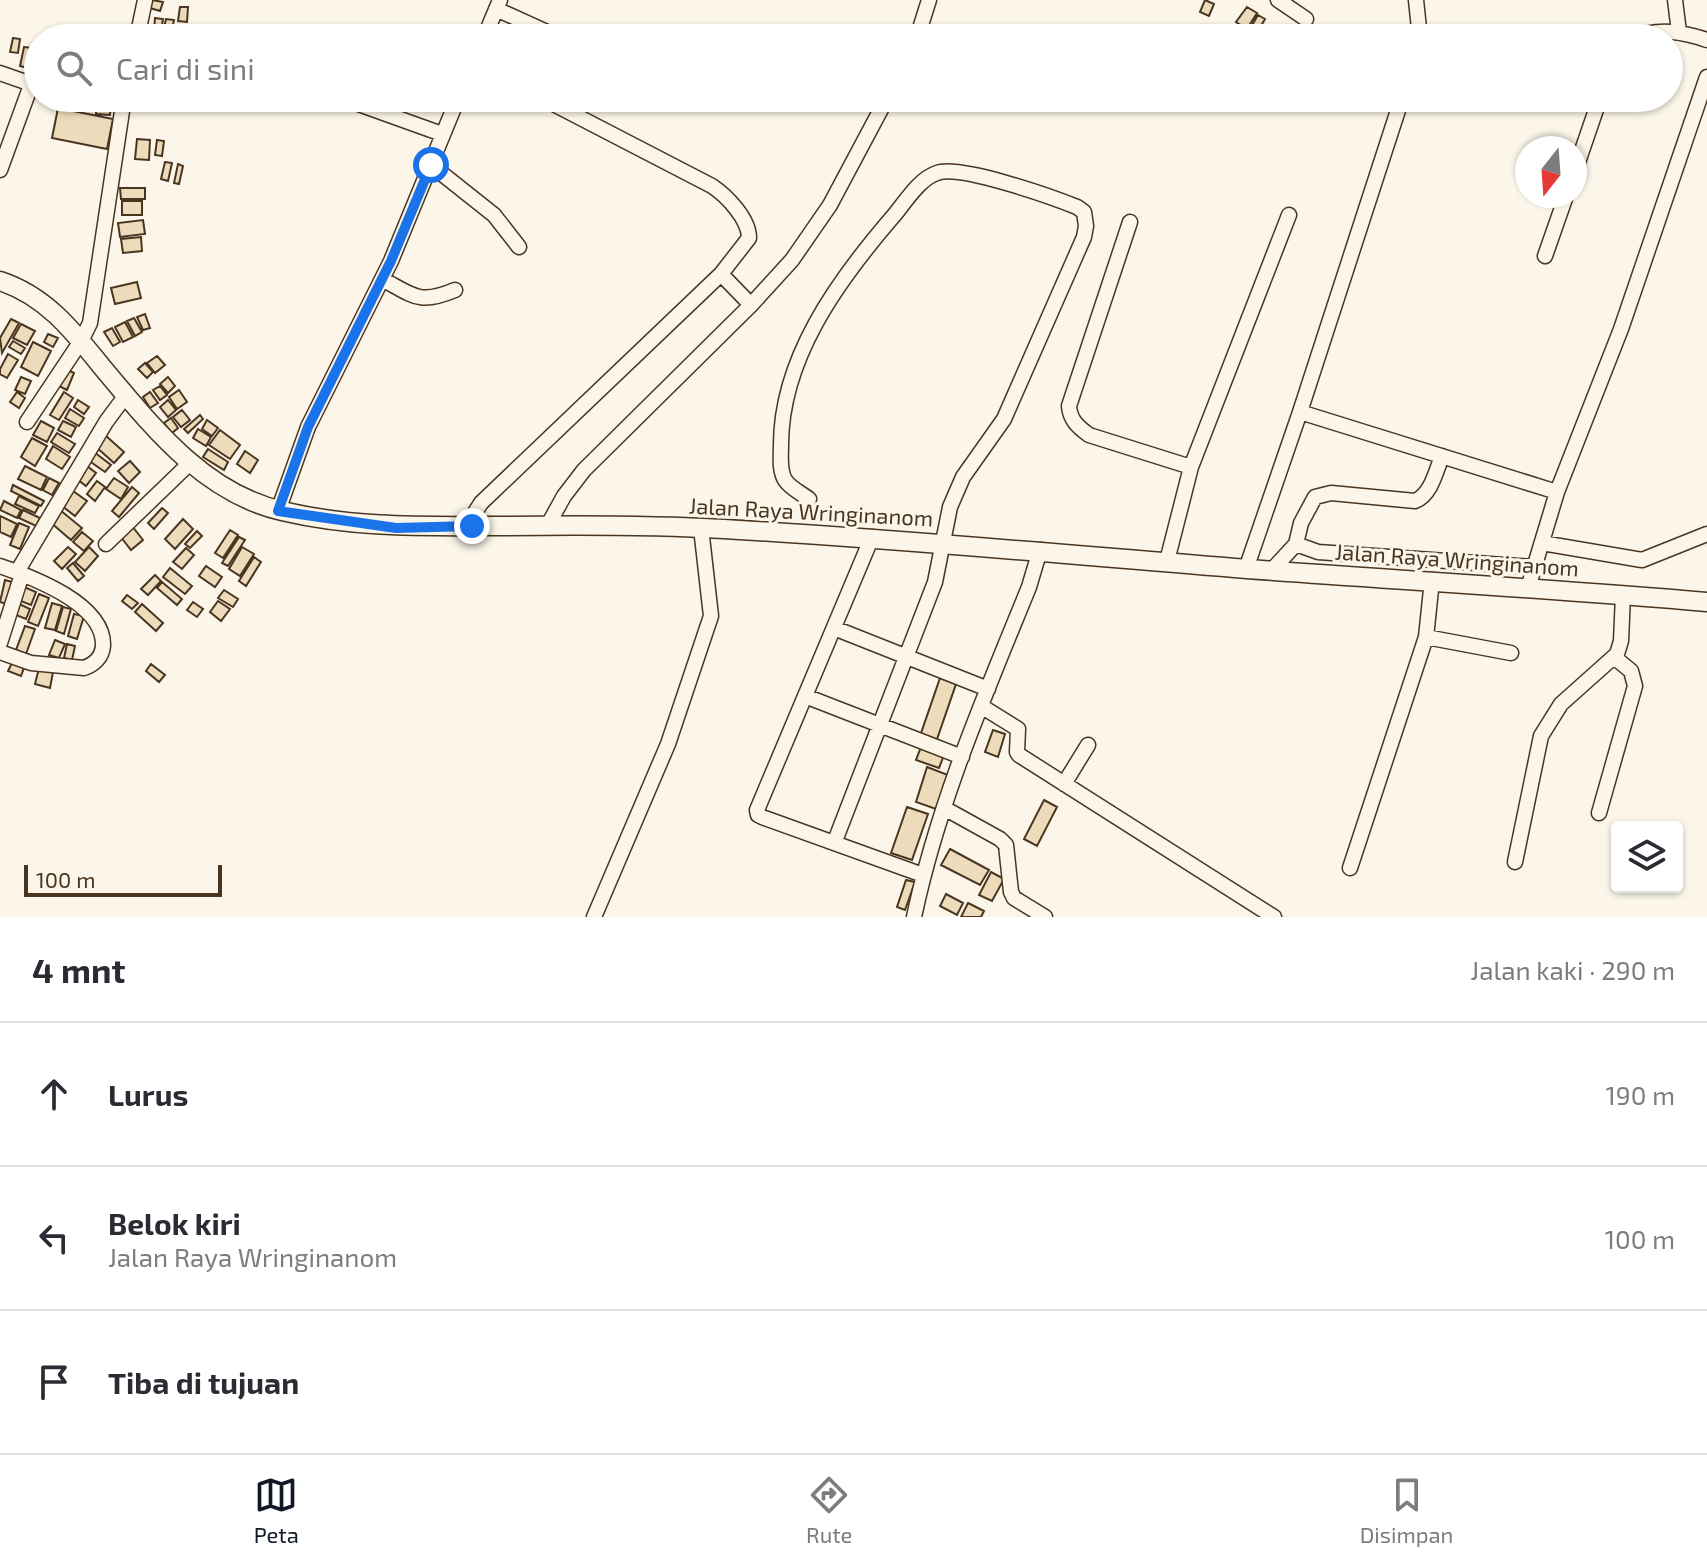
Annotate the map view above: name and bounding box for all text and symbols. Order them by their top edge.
search box [24,24,1683,112]
icon: search [52,46,96,90]
text: Cari di sini [116,50,255,86]
north arrow [1515,136,1587,208]
route start [413,147,449,183]
street label: Jalan Raya Wringinanom [688,492,934,530]
route end [454,508,490,544]
street label: Jalan Raya Wringinanom [1334,538,1580,580]
map controls [1611,821,1683,893]
button: layers [1611,821,1683,893]
scale bar [24,861,222,897]
text: 100 m [36,866,95,892]
text: 4 mnt [32,949,125,990]
text: Jalan kaki · 290 m [1470,954,1675,985]
icon: ahead [32,1072,76,1116]
text: Lurus [108,1076,188,1112]
text: 190 m [1606,1079,1675,1110]
text: Belok kiri [108,1205,241,1241]
icon: left [32,1216,76,1260]
text: 100 m [1605,1223,1675,1254]
text: Jalan Raya Wringinanom [108,1241,397,1272]
icon: arrive [32,1360,76,1404]
text: Tiba di tujuan [108,1364,299,1400]
tab: Peta [254,1473,299,1547]
tab: Rute [806,1473,852,1547]
tab: Disimpan [1360,1473,1453,1547]

